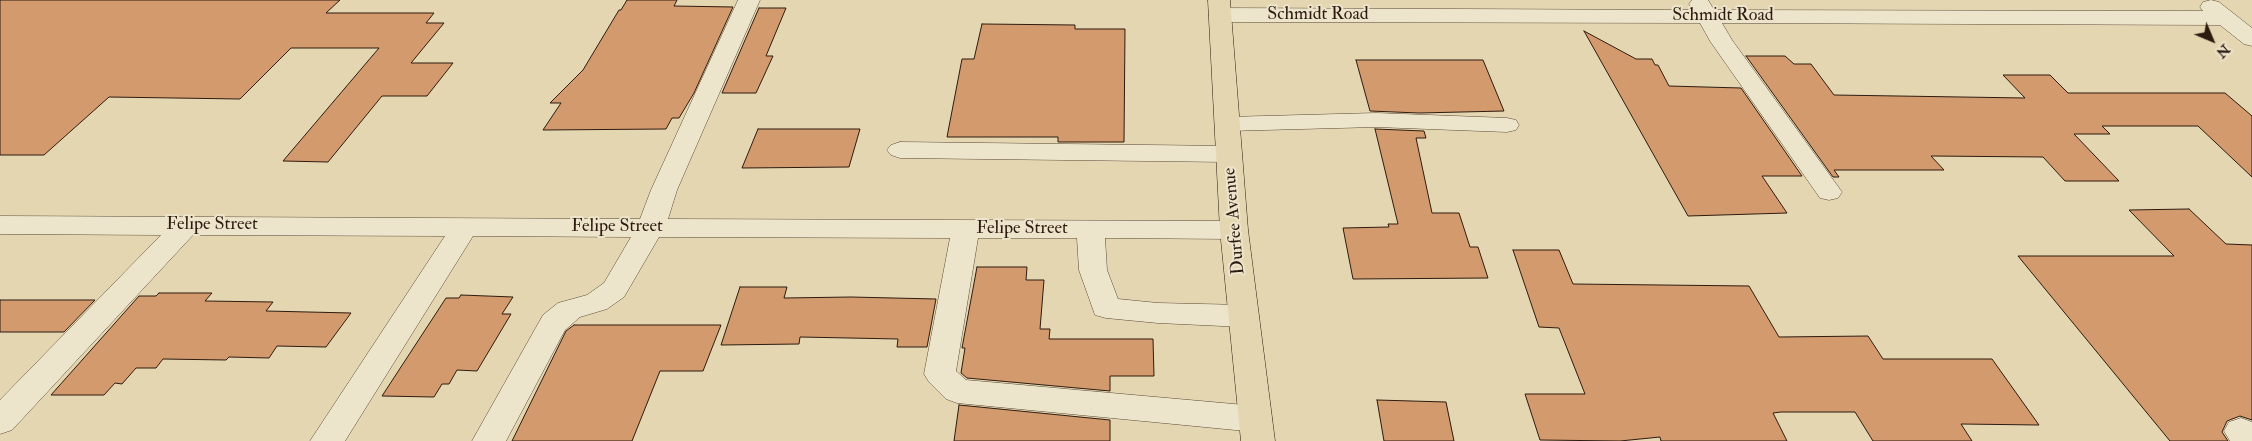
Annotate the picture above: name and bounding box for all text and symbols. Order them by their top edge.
street label: Schmidt Road [1267,4,1369,26]
street label: Schmidt Road [1672,5,1774,27]
north arrow [2187,15,2237,65]
text: N [2213,41,2233,61]
street label: Durfee Avenue [1220,167,1250,275]
street label: Felipe Street [166,214,258,236]
street label: Felipe Street [571,216,663,238]
street label: Felipe Street [976,218,1068,240]

